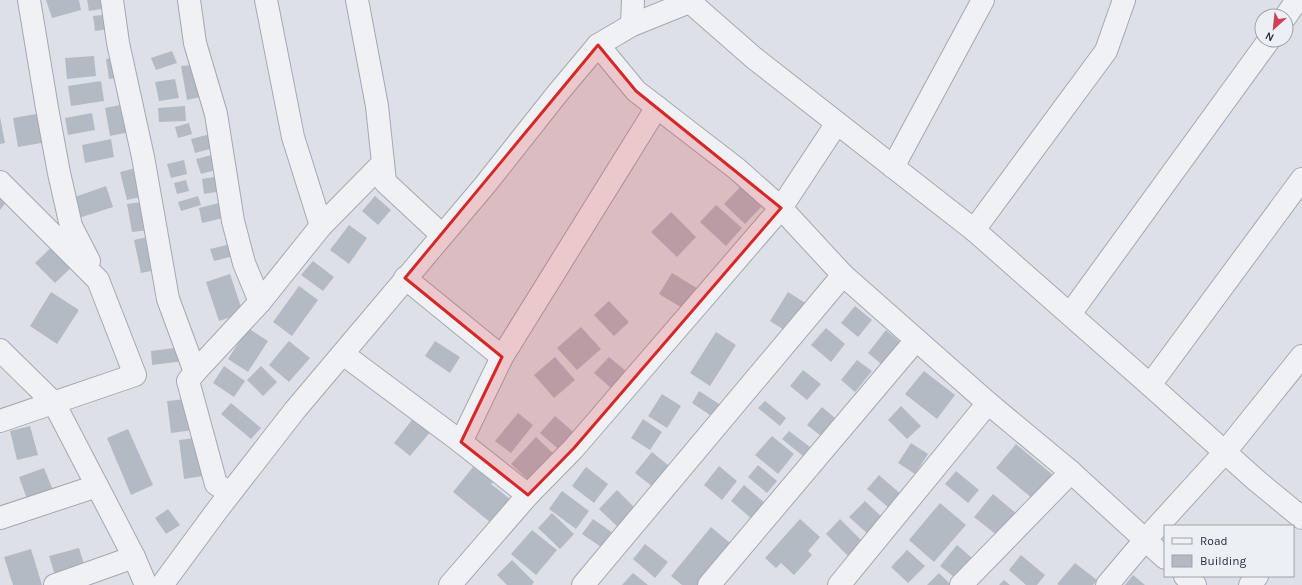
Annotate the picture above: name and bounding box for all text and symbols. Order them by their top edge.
north arrow [1254,8,1294,48]
text: N [1263,29,1276,44]
legend [1164,525,1294,577]
text: Road [1200,534,1228,548]
text: Building [1200,554,1247,568]

